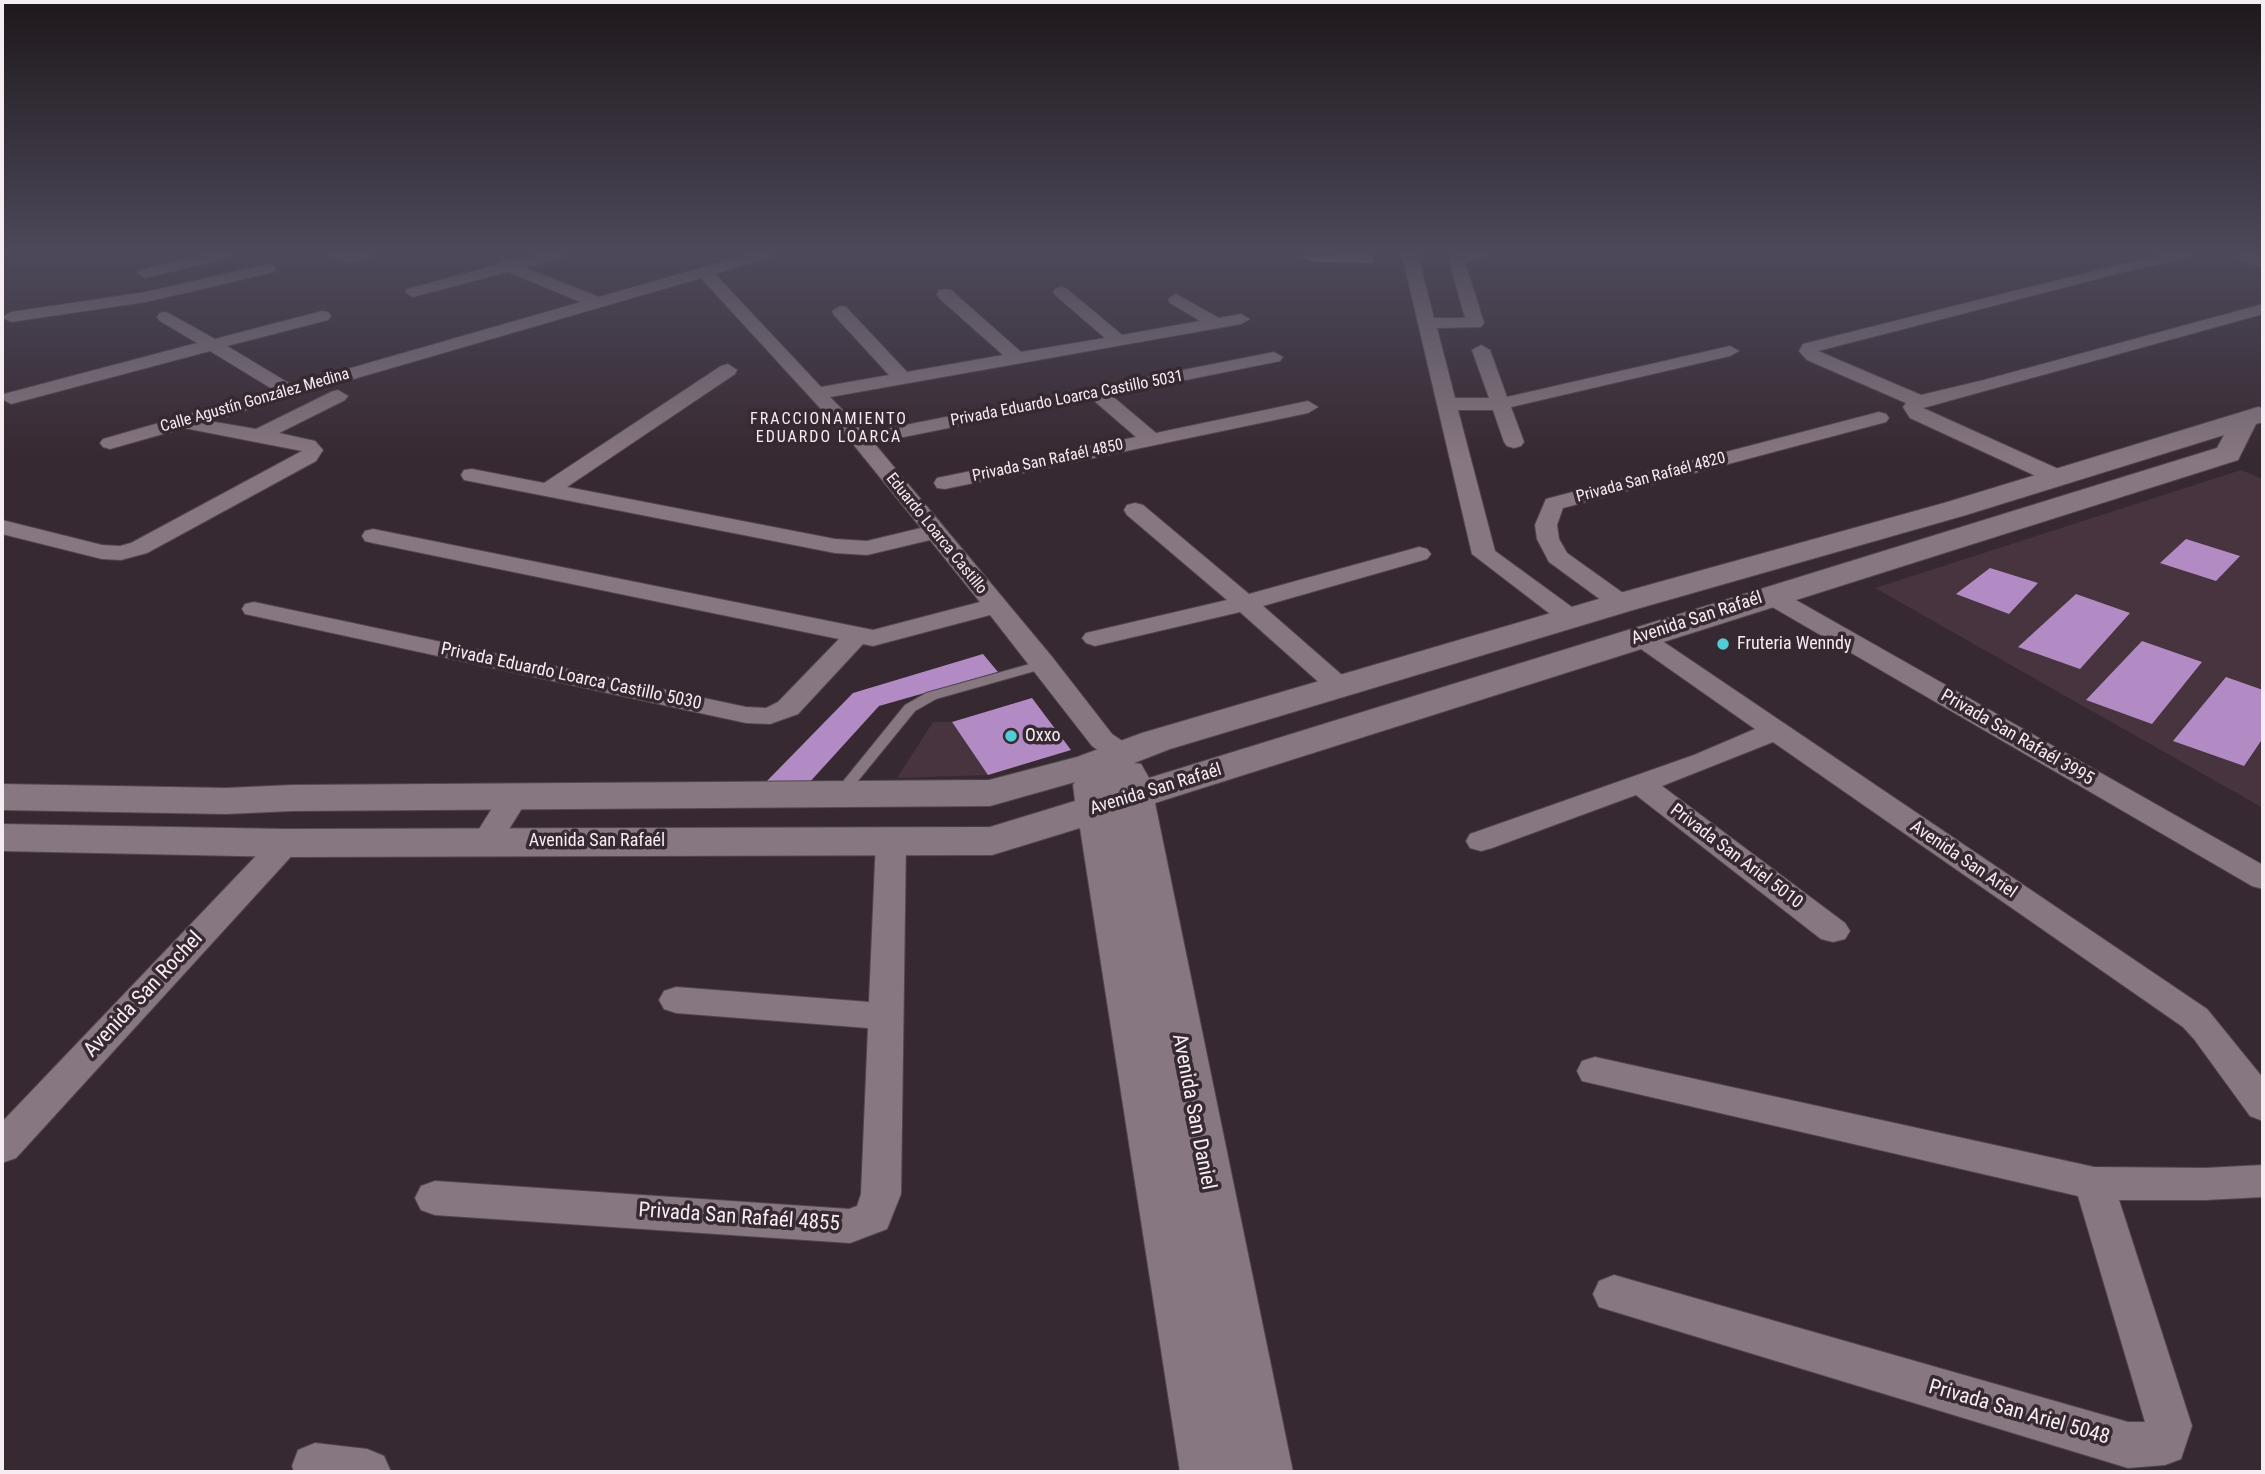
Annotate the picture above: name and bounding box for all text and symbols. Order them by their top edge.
street label: Calle Agustín González Medina [158,365,352,437]
street label: Privada Eduardo Loarca Castillo 5031 [949,367,1185,431]
district label: FRACCIONAMIENTO EDUARDO LOARCA [752,410,906,448]
street label: Privada San Rafaél 4850 [971,436,1125,486]
street label: Privada San Rafaél 4820 [1574,449,1728,507]
street label: Eduardo Loarca Castillo [881,470,991,598]
street label: Avenida San Rafaél [1629,588,1765,650]
place label: Fruteria Wenndy [1737,633,1851,655]
marker: Fruteria Wenndy [1715,636,1731,652]
street label: Privada Eduardo Loarca Castillo 5030 [439,639,703,715]
street label: Privada San Rafaél 3995 [1937,685,2097,791]
place label: Oxxo [1025,725,1060,747]
marker: Oxxo [1003,728,1019,744]
street label: Avenida San Rafaél [1088,760,1224,820]
street label: Privada San Ariel 5010 [1665,800,1807,914]
street label: Avenida San Ariel [1906,816,2020,904]
street label: Avenida San Rafaél [529,830,665,852]
street label: Avenida San Rochel [79,927,209,1063]
street label: Avenida San Daniel [1166,1032,1220,1192]
street label: Privada San Rafaél 4855 [637,1198,841,1238]
street label: Privada San Ariel 5048 [1926,1375,2112,1451]

